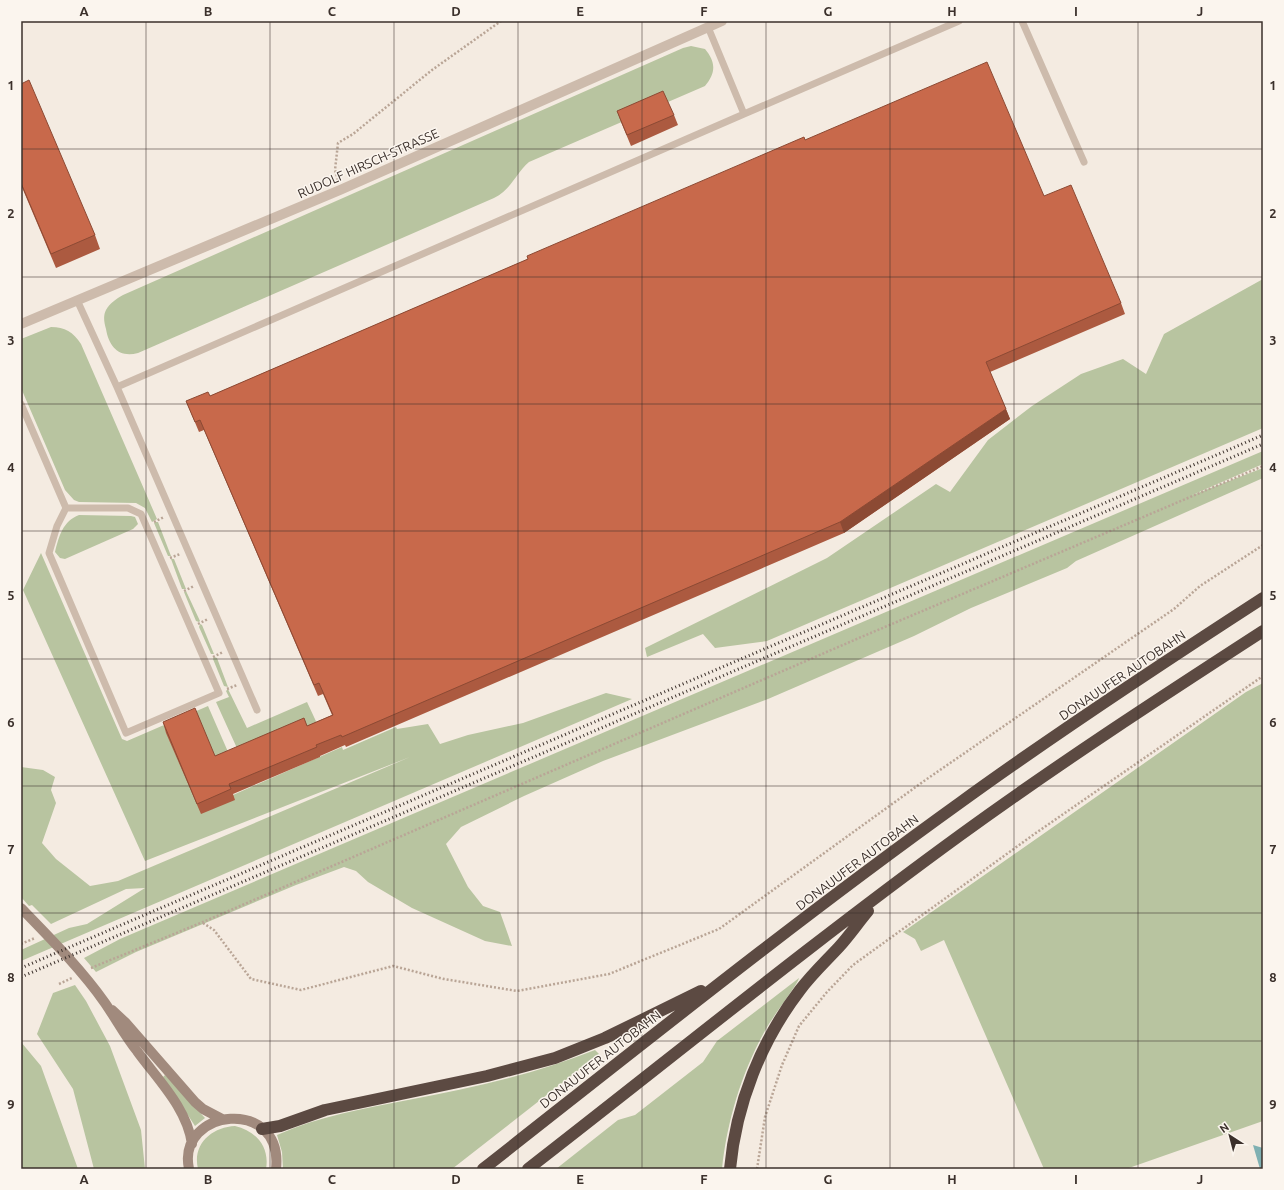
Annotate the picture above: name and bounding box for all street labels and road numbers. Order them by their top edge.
street label: RUDOLF HIRSCH-STRASSE [295,126,441,200]
street label: DONAUUFER AUTOBAHN [1056,627,1188,723]
street label: DONAUUFER AUTOBAHN [793,811,921,913]
street label: DONAUUFER AUTOBAHN [537,1007,663,1111]

